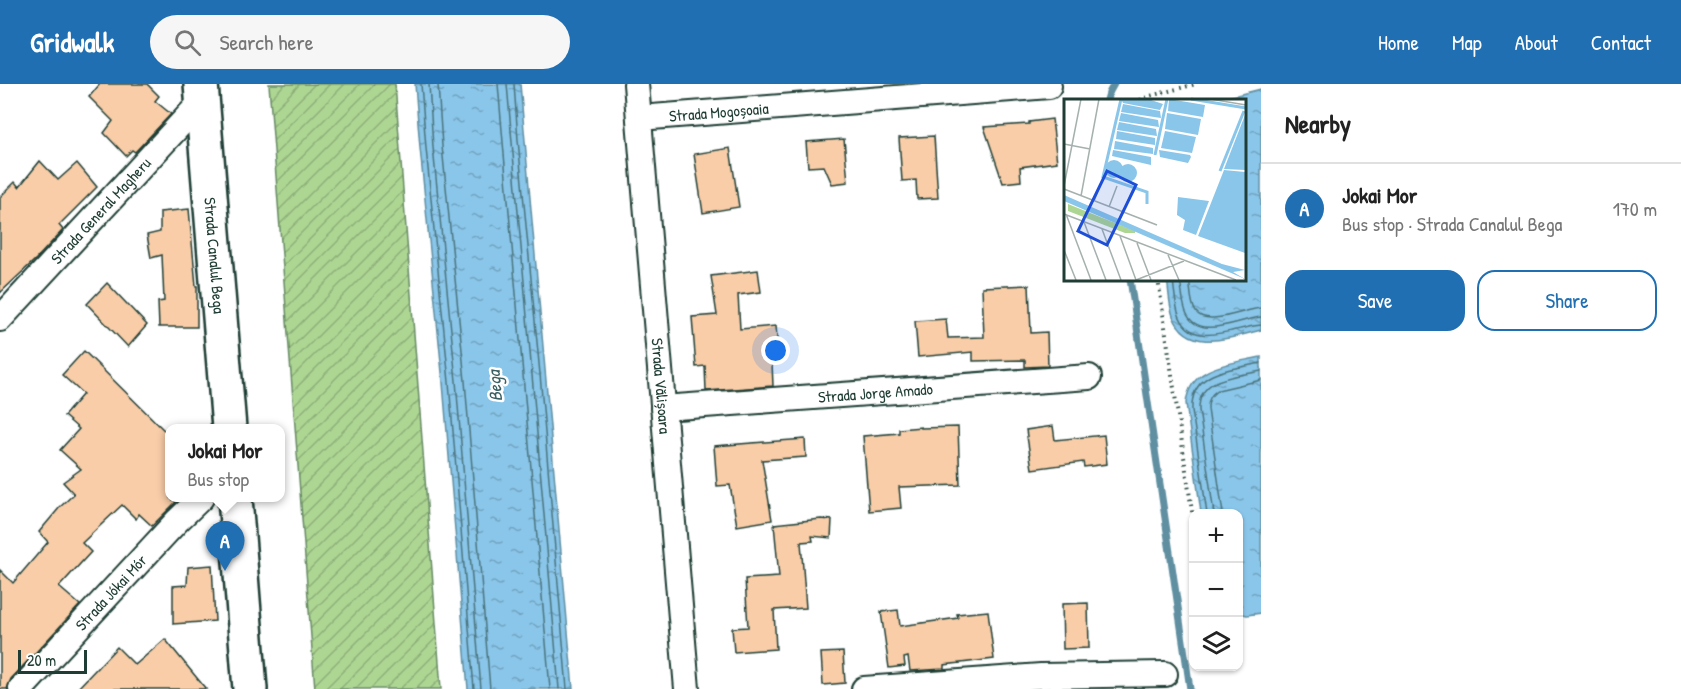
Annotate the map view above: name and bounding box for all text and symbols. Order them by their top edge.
search box [150,15,570,69]
text: Gridwalk [30,23,114,61]
icon: search [171,26,204,59]
text: Search here [219,27,313,57]
text: Home [1378,28,1419,57]
text: Map [1452,28,1482,57]
text: About [1515,28,1558,57]
text: Contact [1591,28,1651,57]
street label: Strada Mogoșoaia [668,97,769,127]
inset map [1064,99,1246,280]
text: Nearby [1285,106,1351,141]
street label: Strada General Magheru [46,152,156,269]
text: Jokai Mor [1342,180,1417,210]
text: A [1300,195,1309,222]
text: 170 m [1613,195,1657,222]
street label: Strada Canalul Bega [199,196,231,314]
text: Bus stop · Strada Canalul Bega [1342,210,1562,237]
button: Save [1285,270,1465,331]
button: Share [1477,270,1657,331]
your location [761,336,790,365]
street label: Strada Vălișoara [646,337,676,435]
water label: Bega [481,367,508,403]
street label: Strada Jorge Amado [817,377,934,408]
popup [165,424,285,502]
text: Jokai Mor [187,435,263,465]
text: Bus stop [187,465,249,492]
map controls [1189,509,1243,671]
button: + [1189,509,1243,563]
pin: A [206,522,244,571]
street label: Strada Jókai Mór [70,550,152,635]
button: − [1189,563,1243,617]
button: layers [1189,617,1243,671]
scale bar [18,647,87,674]
text: 20 m [27,649,56,671]

